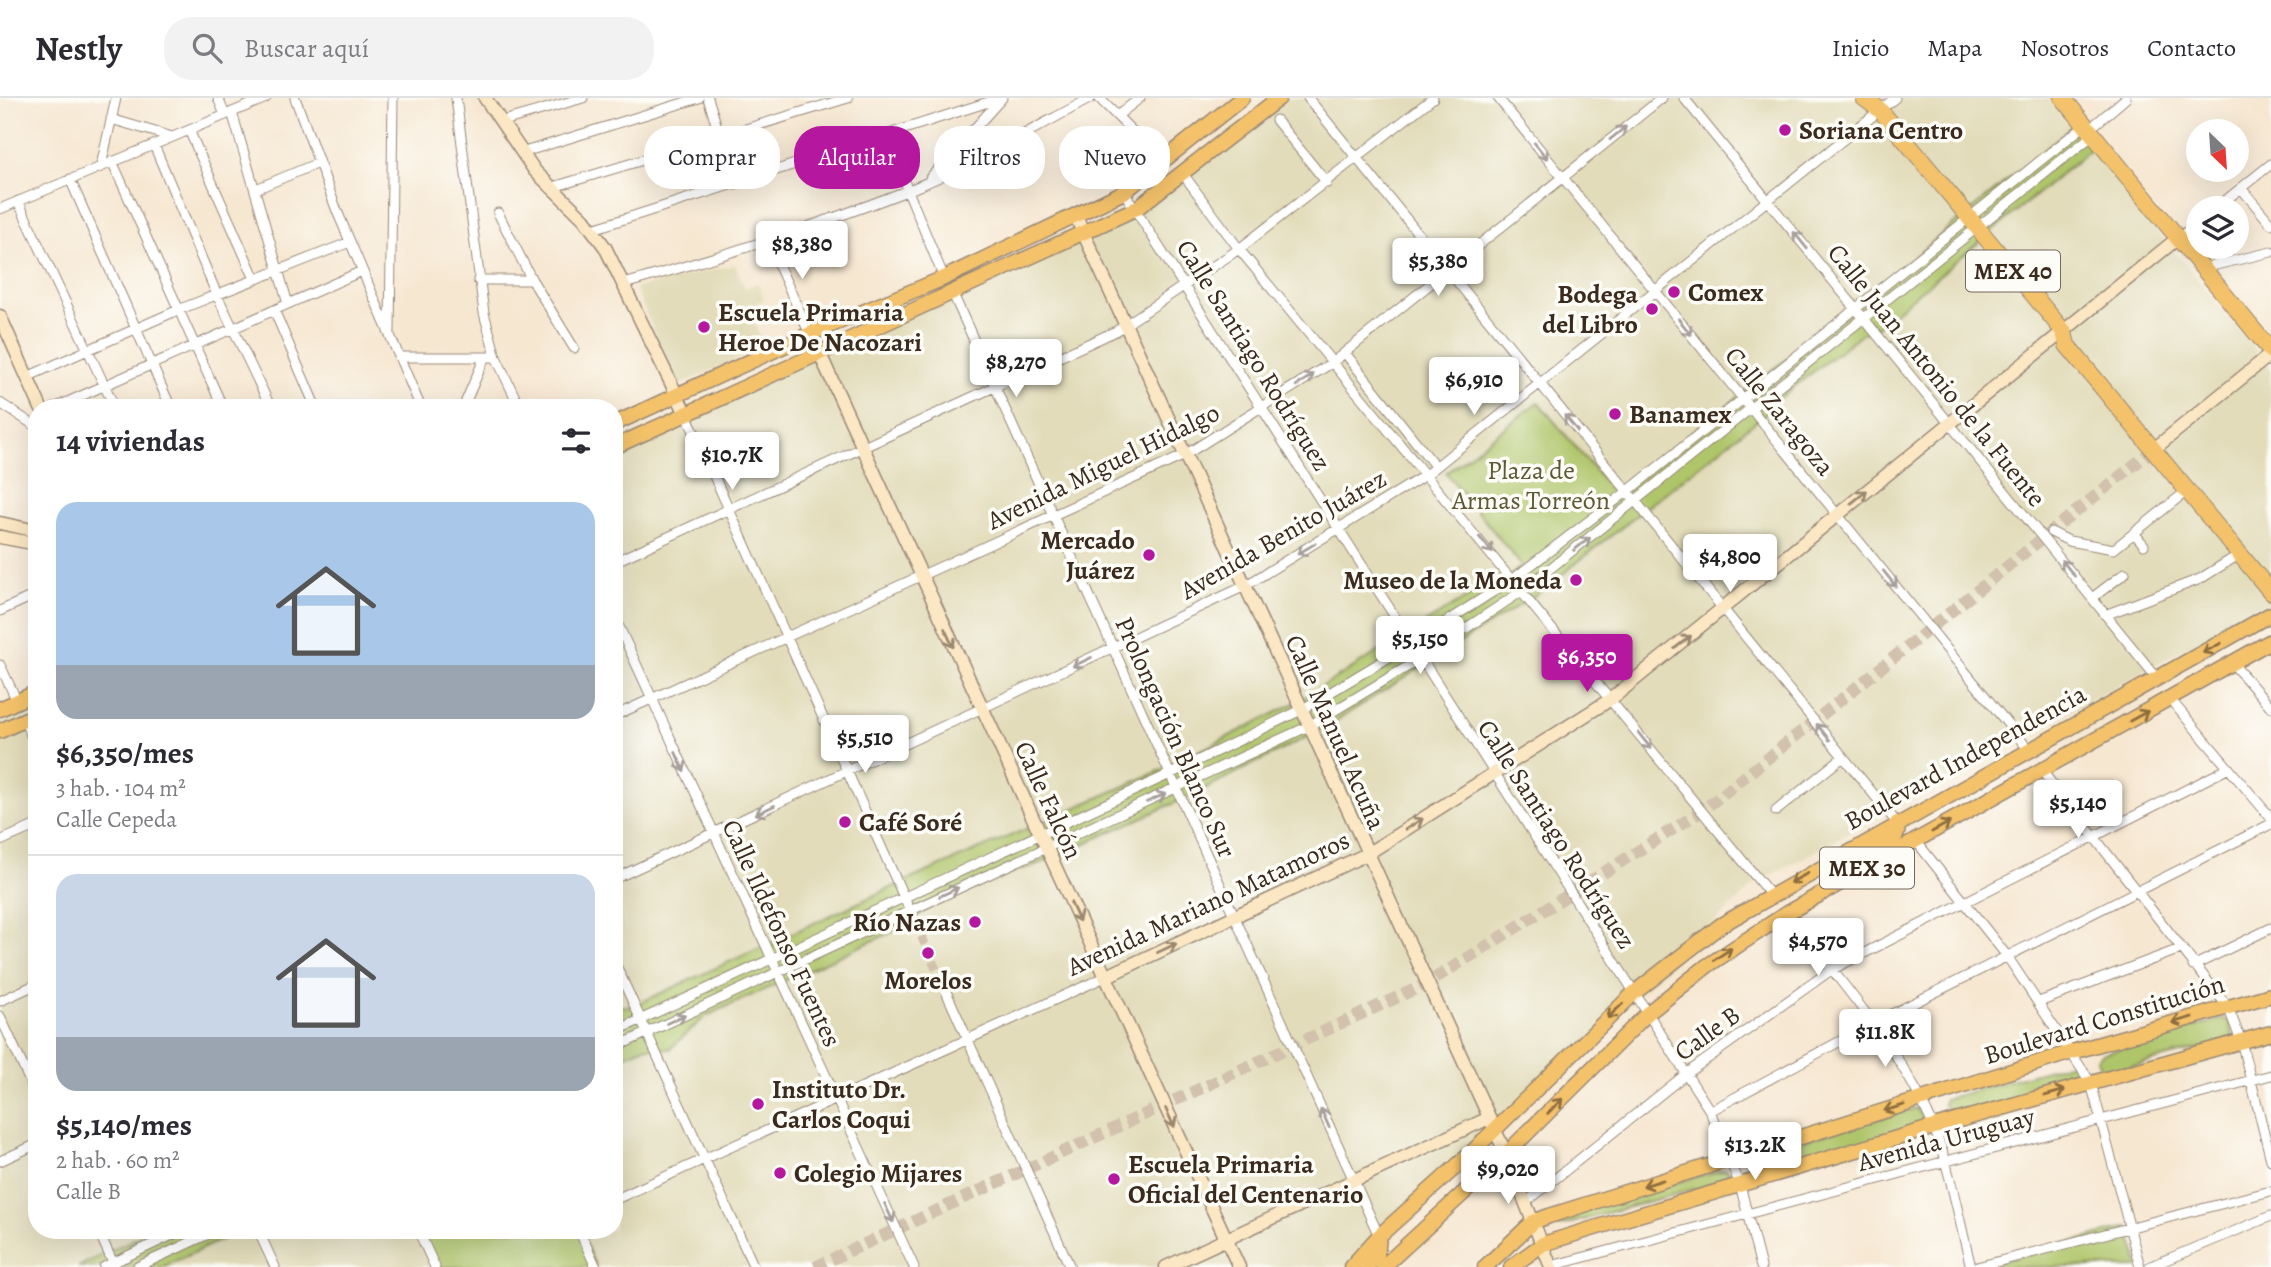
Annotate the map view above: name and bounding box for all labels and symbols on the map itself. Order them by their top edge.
place label: Soriana Centro [1799,113,1963,148]
north arrow [2186,119,2249,182]
marker: Soriana Centro [1777,122,1793,138]
one-way arrow [1609,126,1627,141]
one-way arrow [1533,141,1549,159]
pin: $8,380 [745,222,859,281]
one-way arrow [1793,232,1808,250]
street label: Calle Santiago Rodríguez [1168,233,1339,478]
street label: Calle Juan Antonio de la Fuente [1819,236,2054,514]
pin: $5,380 [1381,238,1495,298]
road number: MEX 40 [1966,251,2060,292]
place label: Comex [1688,275,1764,310]
place label: Bodega del Libro [1542,277,1638,342]
marker: Comex [1666,284,1682,300]
place label: Escuela Primaria Heroe De Nacozari [718,295,922,360]
marker: Bodega del Libro [1644,301,1660,317]
one-way arrow [1677,318,1692,336]
marker: Escuela Primaria Heroe De Nacozari [696,319,712,335]
street label: Calle Zaragoza [1717,339,1842,483]
pin: $8,270 [959,340,1073,399]
pin: $6,910 [1417,358,1531,417]
one-way arrow [1295,373,1314,388]
street label: Avenida Miguel Hidalgo [980,395,1225,538]
place label: Banamex [1629,397,1732,432]
marker: Banamex [1607,406,1623,422]
one-way arrow [1564,414,1579,432]
pin: $10.7K [675,432,789,492]
park label: Plaza de Armas Torreón [1451,453,1610,518]
street label: Avenida Benito Juárez [1173,461,1393,608]
one-way arrow [1849,490,1867,505]
place label: Mercado Juárez [1040,523,1135,588]
pin: $4,800 [1673,534,1787,594]
one-way arrow [1478,536,1493,554]
one-way arrow [1572,536,1590,552]
one-way arrow [1297,542,1317,556]
marker: Mercado Juárez [1141,547,1157,563]
one-way arrow [2060,560,2076,578]
place label: Museo de la Moneda [1343,563,1562,598]
one-way arrow [1883,570,1898,588]
marker: Museo de la Moneda [1568,572,1584,588]
street label: Prolongación Blanco Sur [1107,611,1245,863]
pin: $5,150 [1363,616,1477,676]
one-way arrow [943,627,956,648]
street label: Calle Manuel Acuña [1277,629,1394,835]
pin: $6,350 [1530,634,1644,694]
one-way arrow [1674,635,1692,650]
one-way arrow [2202,641,2222,655]
one-way arrow [1072,656,1093,669]
street label: Boulevard Independencia [1838,676,2092,839]
one-way arrow [2128,709,2149,722]
street label: Calle Santiago Rodríguez [1469,713,1644,956]
pin: $5,510 [808,716,922,775]
one-way arrow [1815,723,1831,741]
one-way arrow [1637,731,1652,749]
street label: Calle Falcón [1006,736,1091,865]
one-way arrow [674,751,687,772]
pin: $5,140 [2021,780,2135,840]
one-way arrow [1145,791,1167,804]
one-way arrow [754,804,776,817]
place label: Café Soré [859,805,962,840]
street label: Calle Ildefonso Fuentes [713,814,850,1053]
marker: Café Soré [837,814,853,830]
one-way arrow [1404,817,1423,832]
one-way arrow [1930,820,1950,834]
street label: Avenida Mariano Matamoros [1060,822,1355,985]
road number: MEX 30 [1820,848,1914,888]
one-way arrow [1789,872,1810,885]
one-way arrow [938,885,959,899]
one-way arrow [1069,901,1082,922]
place label: Río Nazas [853,905,961,940]
marker: Río Nazas [967,914,983,930]
pin: $4,570 [1761,918,1875,978]
one-way arrow [1156,941,1177,954]
marker: Morelos [920,945,936,961]
one-way arrow [1713,947,1732,961]
place label: Morelos [884,963,972,998]
street label: Boulevard Constitución [1980,966,2229,1073]
street label: Calle B [1667,998,1747,1069]
one-way arrow [1607,1003,1624,1020]
pin: $11.8K [1828,1010,1942,1069]
one-way arrow [665,1012,686,1025]
one-way arrow [2171,1015,2193,1028]
place label: Instituto Dr. Carlos Coqui [772,1072,911,1137]
one-way arrow [2043,1086,2066,1099]
marker: Instituto Dr. Carlos Coqui [750,1096,766,1112]
one-way arrow [1546,1098,1563,1115]
street label: Avenida Uruguay [1853,1099,2039,1180]
one-way arrow [1883,1102,1905,1115]
one-way arrow [1164,1107,1177,1129]
one-way arrow [1318,1108,1331,1129]
pin: $13.2K [1698,1122,1812,1182]
pin: $9,020 [1451,1146,1565,1206]
place label: Escuela Primaria Oficial del Centenario [1128,1147,1363,1212]
place label: Colegio Mijares [794,1156,962,1191]
marker: Colegio Mijares [772,1165,788,1181]
marker: Escuela Primaria Oficial del Centenario [1106,1171,1122,1187]
one-way arrow [1642,1177,1664,1190]
one-way arrow [883,1202,896,1223]

